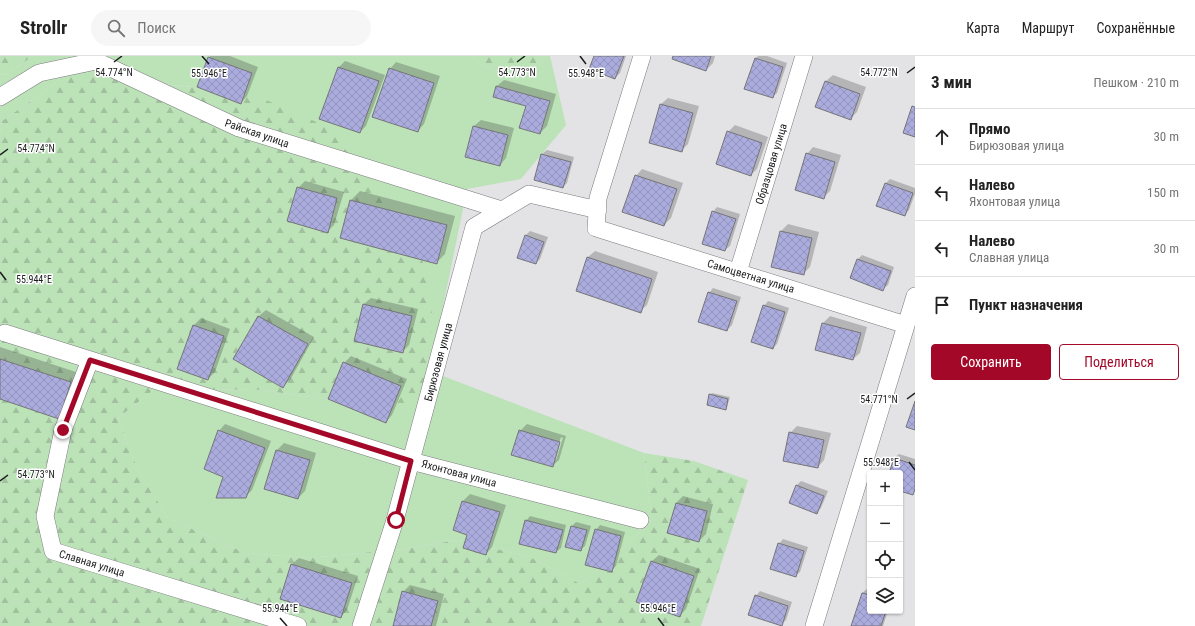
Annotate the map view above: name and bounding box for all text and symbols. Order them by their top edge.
search box [91,10,371,46]
text: Strollr [20,16,67,39]
icon: search [105,17,127,39]
text: Поиск [137,19,176,37]
text: Карта [966,20,1000,36]
text: Маршрут [1022,20,1074,36]
text: Сохранённые [1096,20,1175,36]
text: 54.774°N [95,67,133,78]
text: 54.773°N [498,67,536,78]
text: 54.772°N [860,67,898,78]
text: 55.946°E [191,68,227,79]
text: 55.948°E [568,68,604,79]
text: 3 мин [931,72,972,92]
text: Пешком · 210 m [1093,75,1179,90]
street label: Райская улица [223,116,291,151]
text: Прямо [969,120,1010,138]
street label: Образцовая улица [753,122,790,206]
icon: ahead [931,126,953,148]
text: 30 m [1153,129,1179,144]
text: Бирюзовая улица [969,138,1064,153]
text: 54.774°N [17,143,55,154]
text: Налево [969,176,1015,194]
icon: left [931,182,953,204]
text: 150 m [1147,185,1179,200]
text: Яхонтовая улица [969,194,1060,209]
text: Налево [969,232,1015,250]
icon: left [931,238,953,260]
text: 30 m [1153,241,1179,256]
text: Славная улица [969,250,1049,265]
street label: Самоцветная улица [706,257,796,296]
text: 55.944°E [16,274,52,285]
icon: arrive [931,294,953,316]
text: Пункт назначения [969,296,1083,314]
street label: Бирюзовая улица [422,322,455,403]
button: Сохранить [931,344,1051,380]
button: Поделиться [1059,344,1179,380]
text: 54.771°N [860,394,898,405]
route end [54,421,72,439]
street label: Яхонтовая улица [420,457,498,490]
text: 55.948°E [863,457,899,468]
text: 54.773°N [17,469,55,480]
map controls [867,470,903,614]
button: + [867,470,903,506]
button: − [867,506,903,542]
route start [387,511,405,529]
button: locate [867,542,903,578]
street label: Славная улица [57,547,126,580]
button: layers [867,578,903,614]
text: 55.944°E [262,603,298,614]
text: 55.946°E [640,603,676,614]

